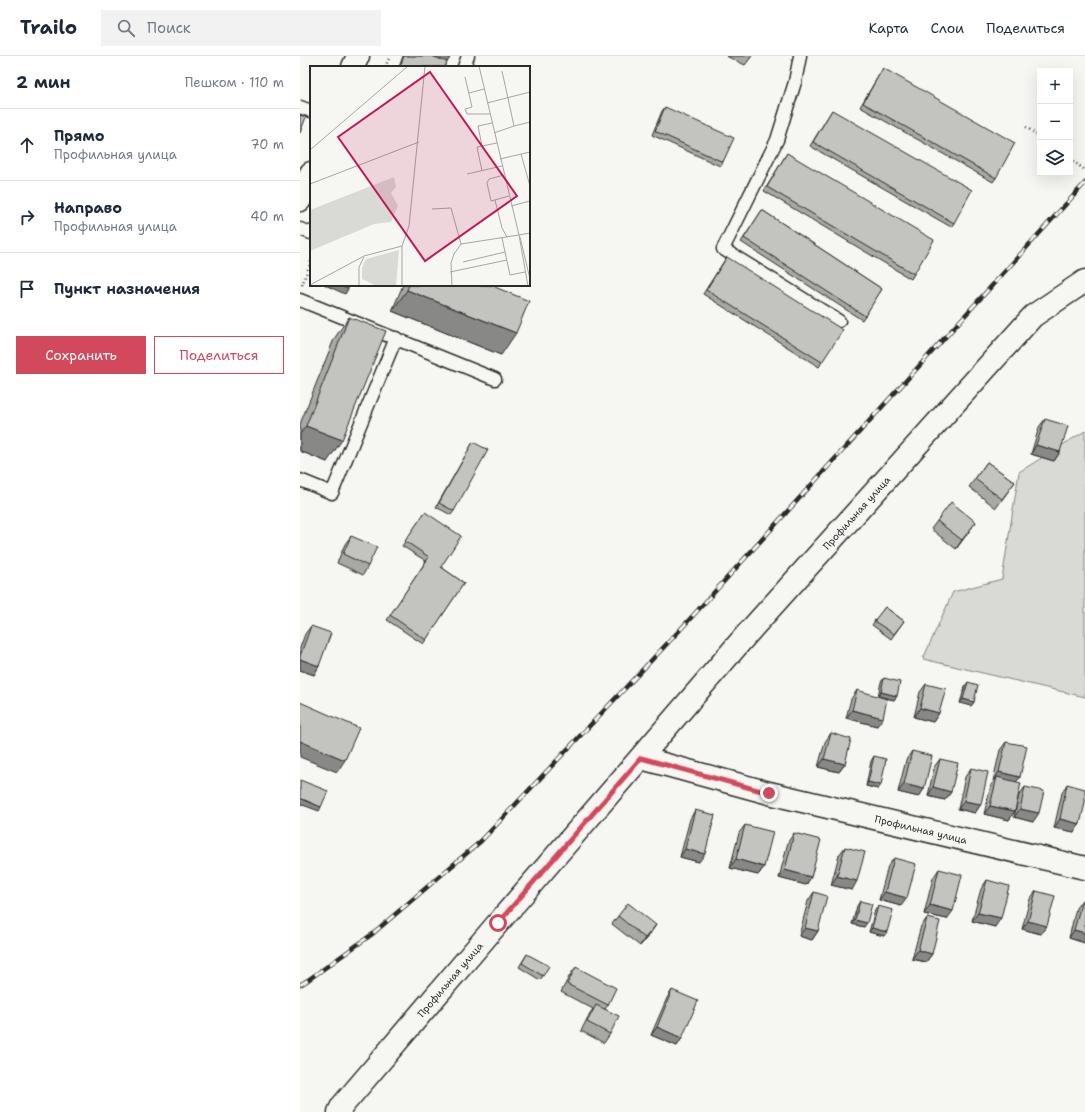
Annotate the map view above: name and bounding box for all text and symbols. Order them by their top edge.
search box [101,10,381,46]
text: Trailo [20,15,77,40]
icon: search [115,17,137,39]
text: Поиск [147,18,191,38]
text: Карта [868,19,909,37]
text: Слои [931,19,964,37]
text: Поделиться [986,19,1065,37]
inset map [310,66,530,286]
map controls [1037,68,1073,176]
button: + [1037,68,1073,104]
text: 2 мин [16,71,71,93]
text: Пешком · 110 m [185,74,284,91]
button: − [1037,104,1073,140]
text: Прямо [54,126,104,146]
icon: ahead [16,134,38,156]
text: 70 m [250,136,284,153]
button: layers [1037,140,1073,176]
text: Профильная улица [54,146,177,163]
text: Направо [54,198,122,218]
icon: right [16,206,38,228]
text: 40 m [250,208,284,225]
text: Профильная улица [54,218,177,235]
icon: arrive [16,278,38,300]
text: Пункт назначения [54,279,200,299]
button: Сохранить [16,336,146,374]
button: Поделиться [154,336,284,374]
street label: Профильная улица [820,473,894,552]
route end [760,784,778,802]
street label: Профильная улица [873,812,969,847]
route start [489,914,507,932]
street label: Профильная улица [415,939,486,1020]

